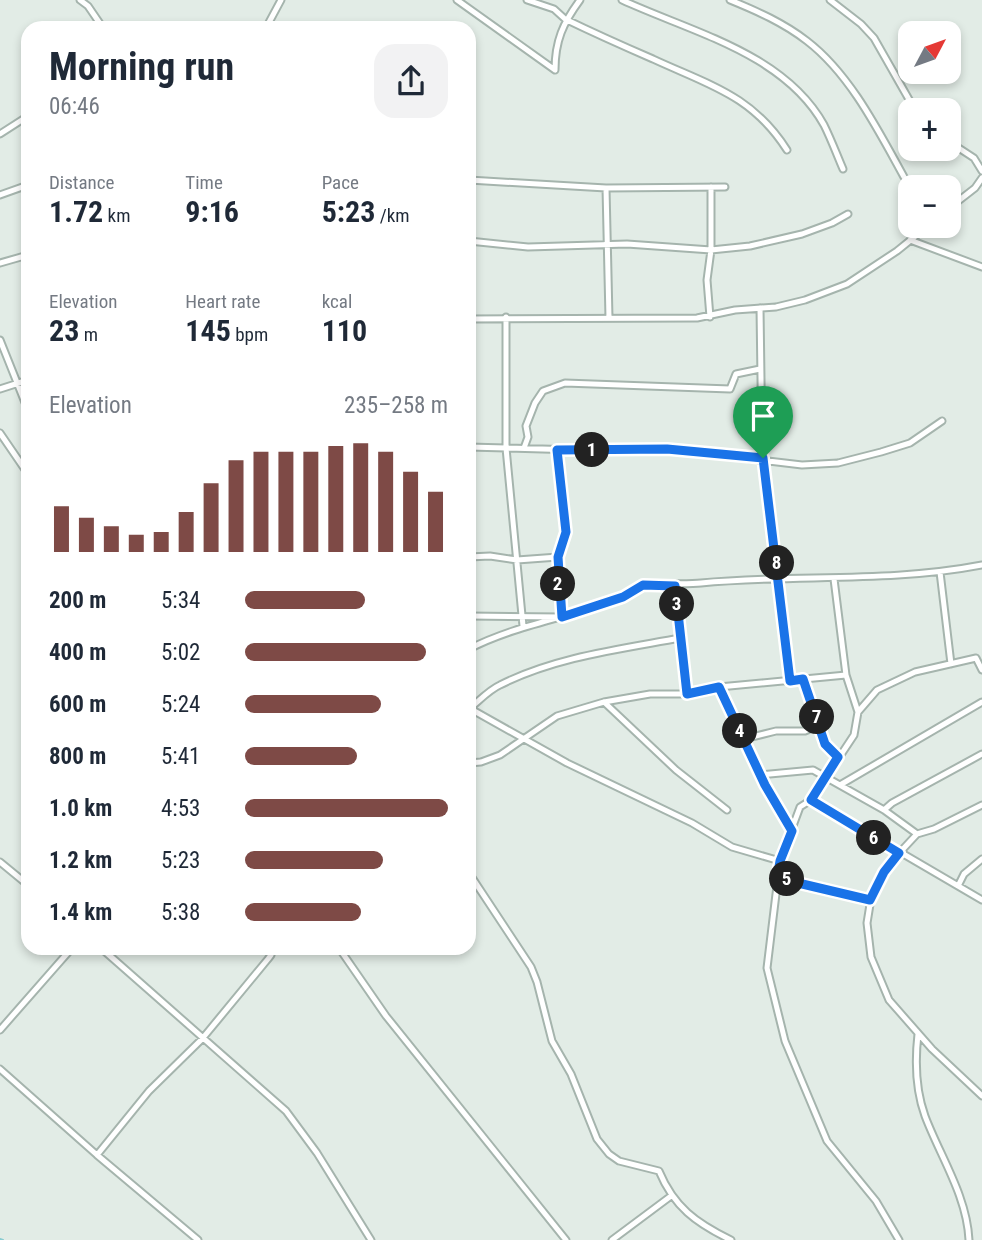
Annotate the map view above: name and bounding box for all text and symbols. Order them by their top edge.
north arrow [898,21,961,84]
map controls [898,21,961,238]
button: share [374,44,448,118]
text: Morning run [49,45,234,89]
text: 06:46 [49,93,100,120]
button: + [898,98,961,161]
text: Distance [49,171,114,194]
text: Time [185,171,223,194]
text: Pace [322,171,359,194]
button: − [898,175,961,238]
text: 1.72 [49,194,103,229]
text: 9:16 [185,194,239,229]
text: 5:23 [322,194,375,229]
text: km [103,204,130,227]
text: /km [375,204,410,227]
text: Elevation [49,290,117,313]
text: Heart rate [185,290,260,313]
text: kcal [322,290,352,313]
text: 23 [49,313,79,348]
text: 145 [185,313,231,348]
text: 110 [322,313,367,348]
text: m [79,323,98,346]
text: bpm [231,323,268,346]
pin [733,386,793,458]
text: Elevation [49,392,132,419]
text: 235–258 m [344,392,448,419]
icon: arrive [744,397,782,435]
pin: 1 [574,433,610,468]
text: 1 [587,438,596,461]
pin: 8 [760,546,794,580]
text: 8 [772,551,781,574]
pin: 2 [540,566,576,602]
text: 2 [553,572,562,595]
pin: 3 [660,586,694,622]
text: 200 m [49,587,106,614]
text: 5:34 [161,587,200,614]
text: 3 [672,592,681,615]
text: 400 m [49,639,106,666]
text: 5:02 [161,639,200,666]
text: 600 m [49,691,106,718]
text: 5:24 [161,691,200,718]
pin: 7 [800,700,834,734]
text: 7 [812,705,821,728]
pin: 4 [722,714,758,748]
text: 4 [735,719,744,742]
text: 800 m [49,743,106,770]
text: 5:41 [161,743,200,770]
text: 1.0 km [49,795,112,822]
text: 4:53 [161,795,200,822]
pin: 6 [856,820,892,856]
text: 6 [869,826,878,849]
text: 1.2 km [49,847,112,874]
text: 5:23 [161,847,200,874]
pin: 5 [770,862,804,896]
text: 5 [782,867,791,890]
text: 1.4 km [49,899,112,926]
text: 5:38 [161,899,200,926]

